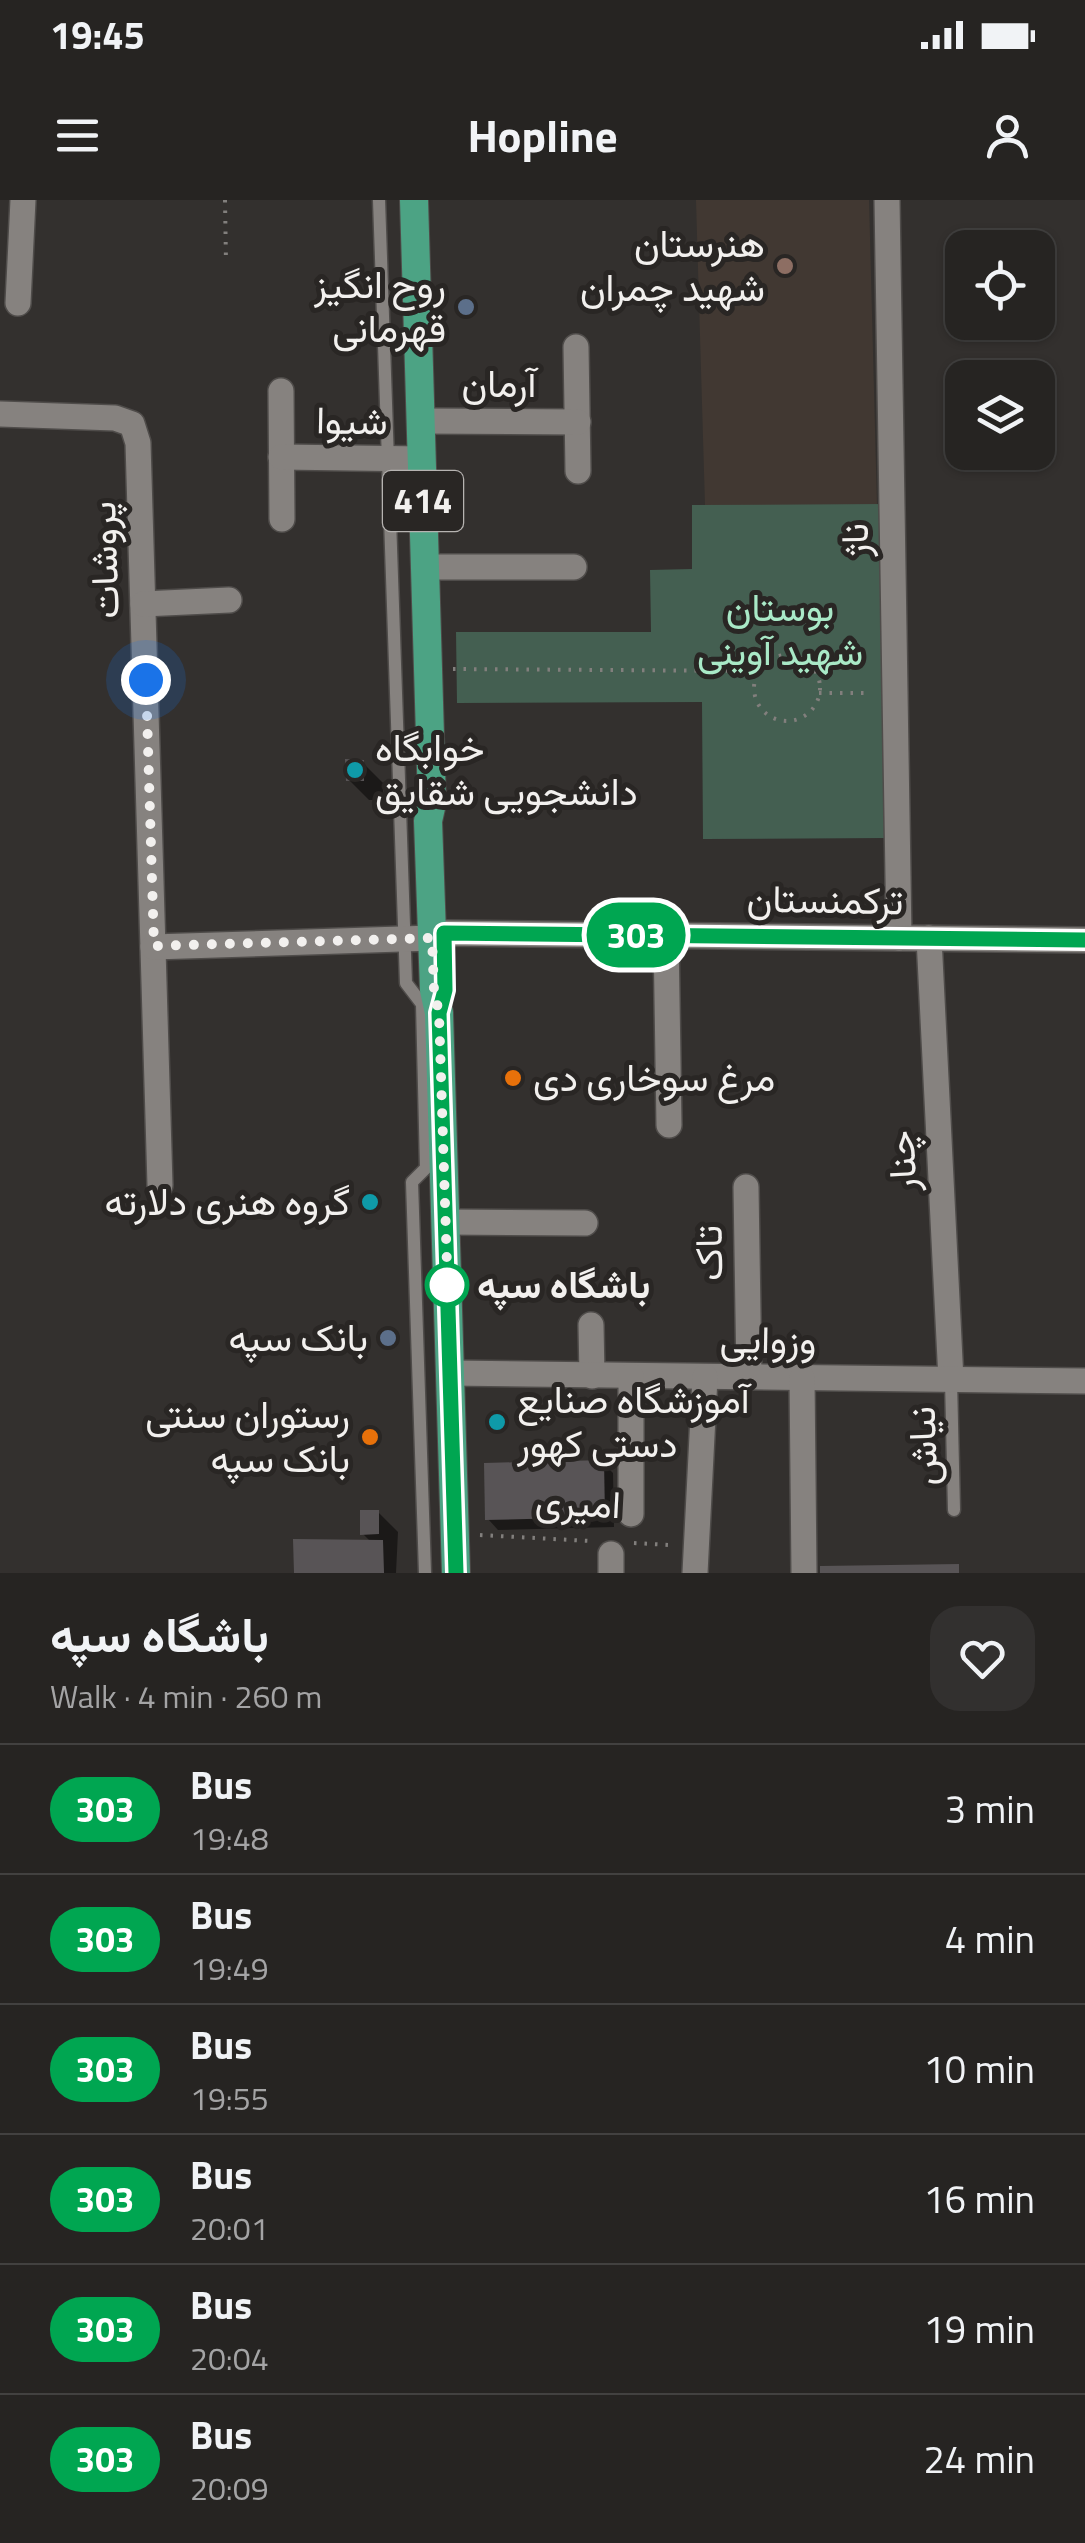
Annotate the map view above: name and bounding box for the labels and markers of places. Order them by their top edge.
place label: هنرستان شهید چمران [580,214,765,316]
place label: روح انگیز قهرمانی [313,255,446,357]
marker: هنرستان شهید چمران [774,255,796,277]
marker: روح انگیز قهرمانی [455,296,477,318]
place label: خوابگاه دانشجویی شقایق [375,718,638,820]
marker: خوابگاه دانشجویی شقایق [344,759,366,781]
place label: مرغ سوخاری دی [533,1048,775,1106]
marker: مرغ سوخاری دی [502,1067,524,1089]
place label: گروه هنری دلارته [105,1172,350,1230]
marker: گروه هنری دلارته [359,1191,381,1213]
place label: باشگاه سپه [477,1255,650,1313]
marker: باشگاه سپه [426,1264,468,1306]
place label: بانک سپه [228,1308,368,1366]
marker: بانک سپه [377,1327,399,1349]
place label: آموزشگاه صنایع دستی کهور [516,1370,753,1472]
place label: رستوران سنتی بانک سپه [145,1385,350,1487]
marker: آموزشگاه صنایع دستی کهور [486,1411,508,1433]
marker: رستوران سنتی بانک سپه [359,1426,381,1448]

